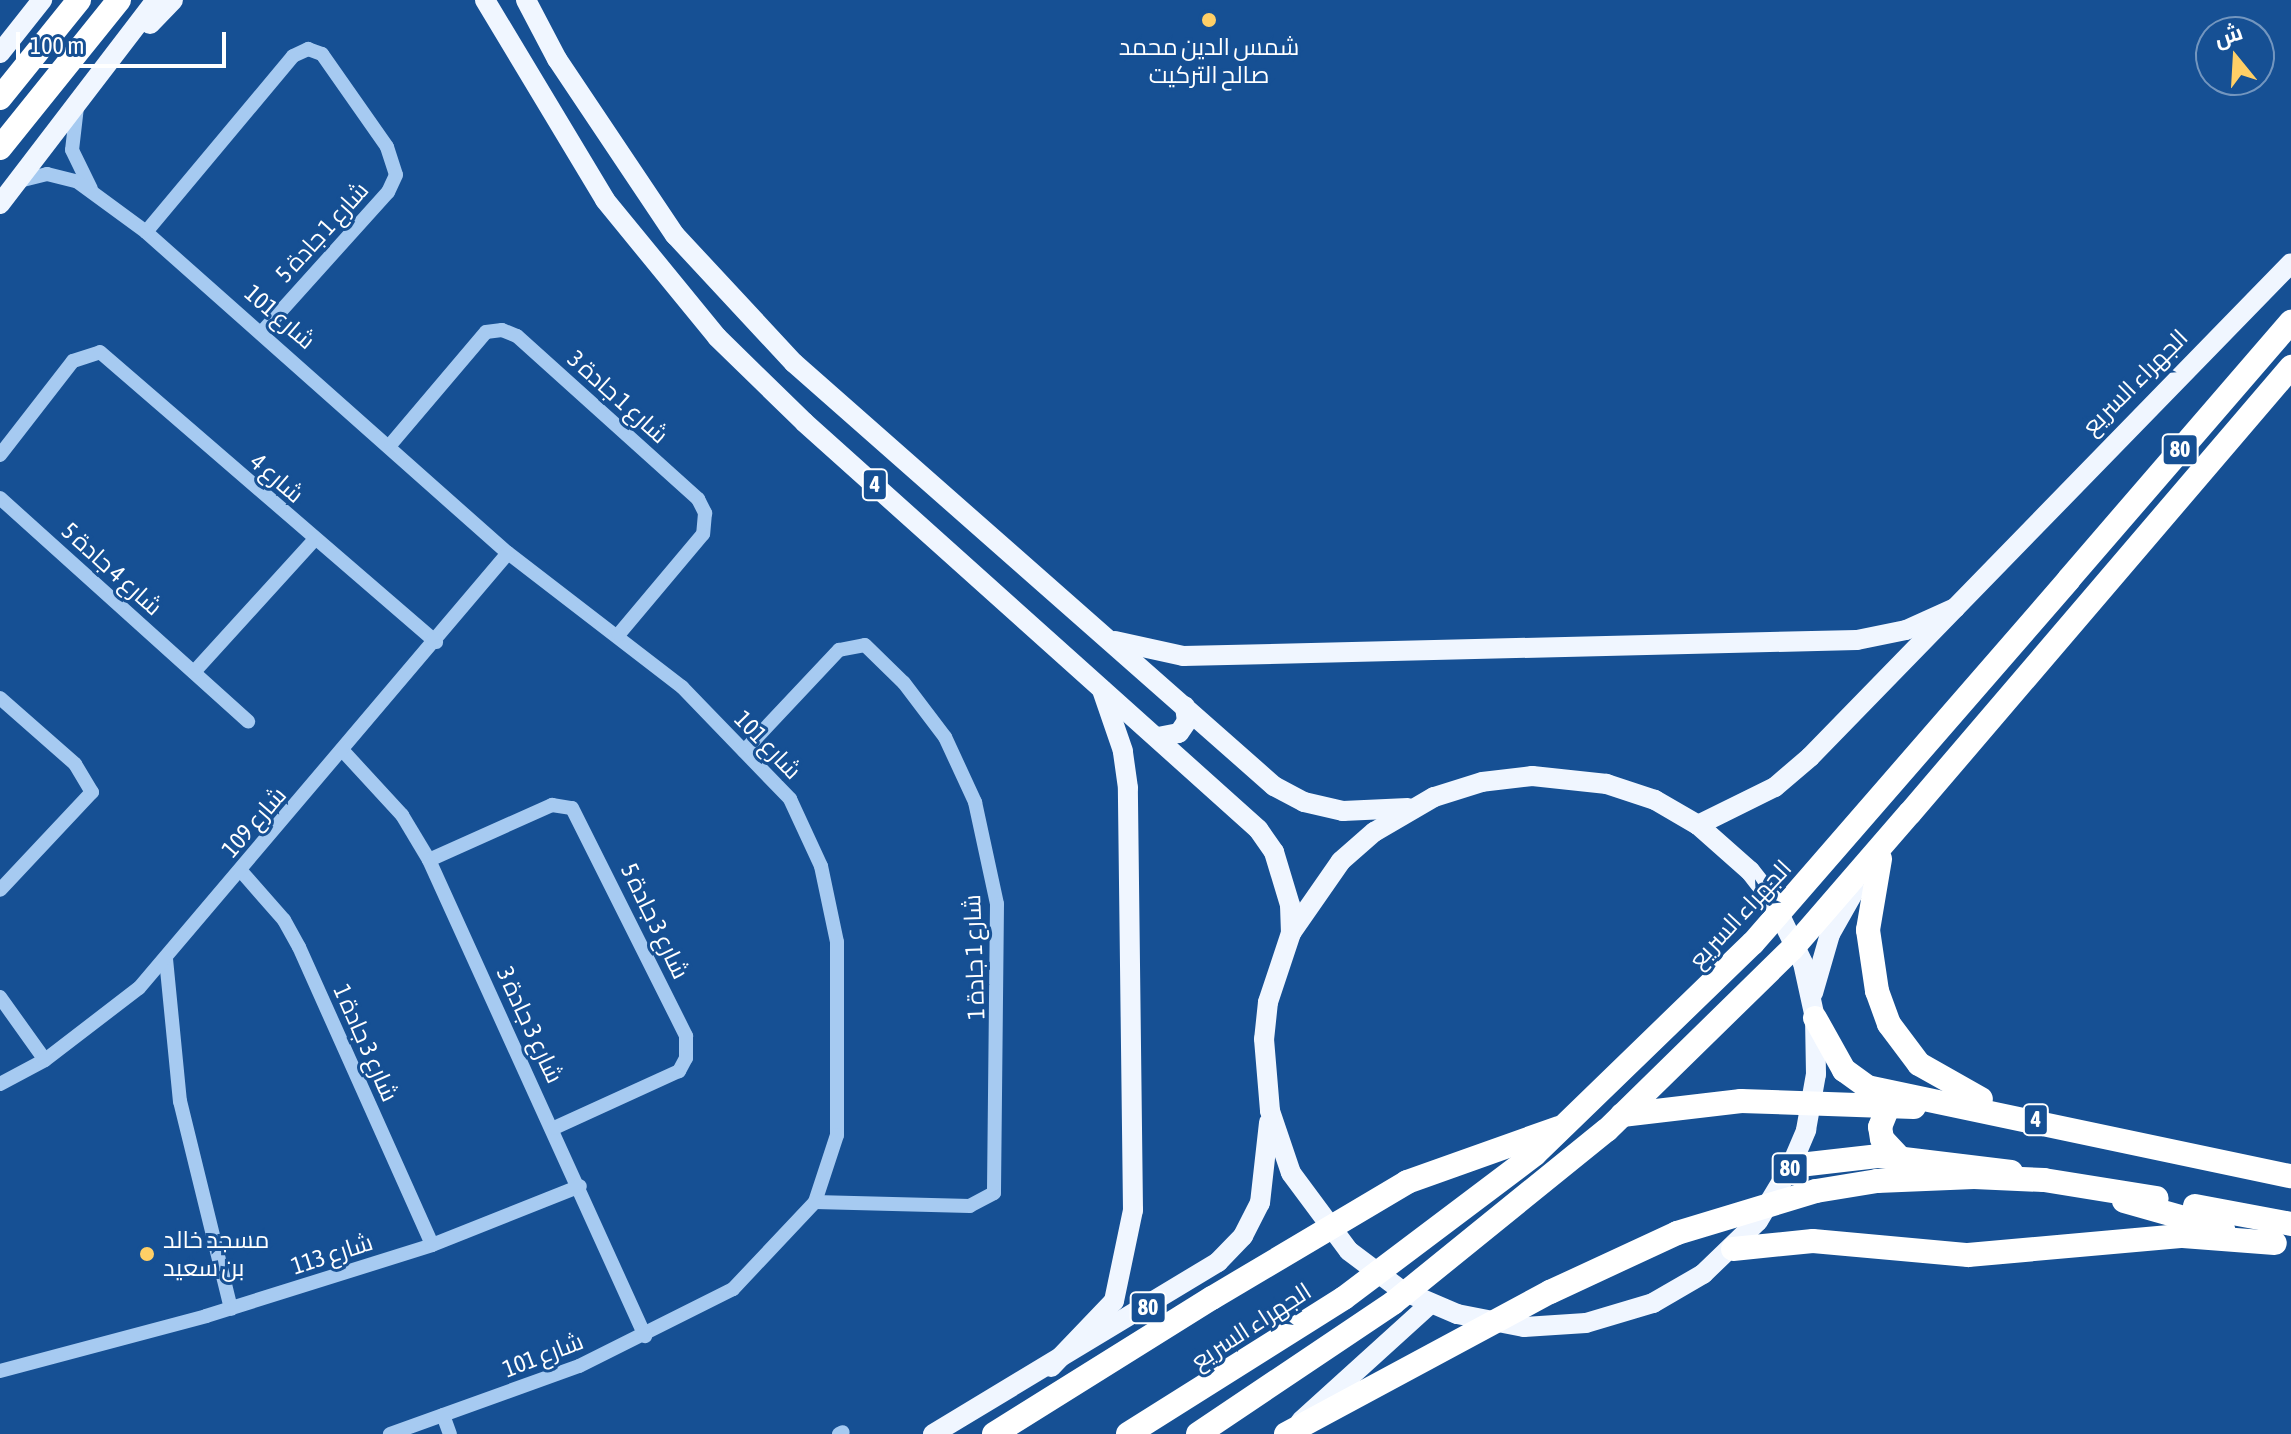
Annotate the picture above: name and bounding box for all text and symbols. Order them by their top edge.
marker: شمس الدين محمد صالح التركيت [1200,11,1218,29]
scale bar [20,16,230,66]
north arrow [2195,16,2275,96]
text: ش [2211,18,2246,52]
text: 100 m [30,32,84,59]
place label: شمس الدين محمد صالح التركيت [1119,33,1299,89]
street label: شارع 1 جادة 5 [270,176,374,288]
street label: شارع 101 [239,279,321,355]
street label: الجهراء السريع [2076,323,2194,441]
street label: شارع 1 جادة 3 [562,345,674,449]
road number: 80 [2160,432,2200,468]
street label: شارع 4 [245,447,309,509]
road number: 4 [861,467,889,503]
street label: شارع 4 جادة 5 [56,517,168,621]
street label: شارع 101 [729,705,807,785]
street label: شارع 109 [216,781,292,863]
street label: الجهراء السريع [1683,854,1797,974]
street label: شارع 3 جادة 5 [615,859,695,983]
street label: شارع 1 جادة 1 [957,894,991,1020]
street label: شارع 3 جادة 3 [491,962,569,1088]
street label: شارع 3 جادة 1 [327,980,405,1106]
road number: 4 [2022,1102,2050,1138]
road number: 80 [1770,1151,1810,1187]
place label: مسجد خالد بن سعيد [163,1226,269,1282]
street label: شارع 113 [288,1227,376,1281]
marker: مسجد خالد بن سعيد [138,1245,156,1263]
street label: الجهراء السريع [1186,1277,1316,1375]
road number: 80 [1128,1290,1168,1326]
street label: شارع 101 [499,1327,587,1383]

